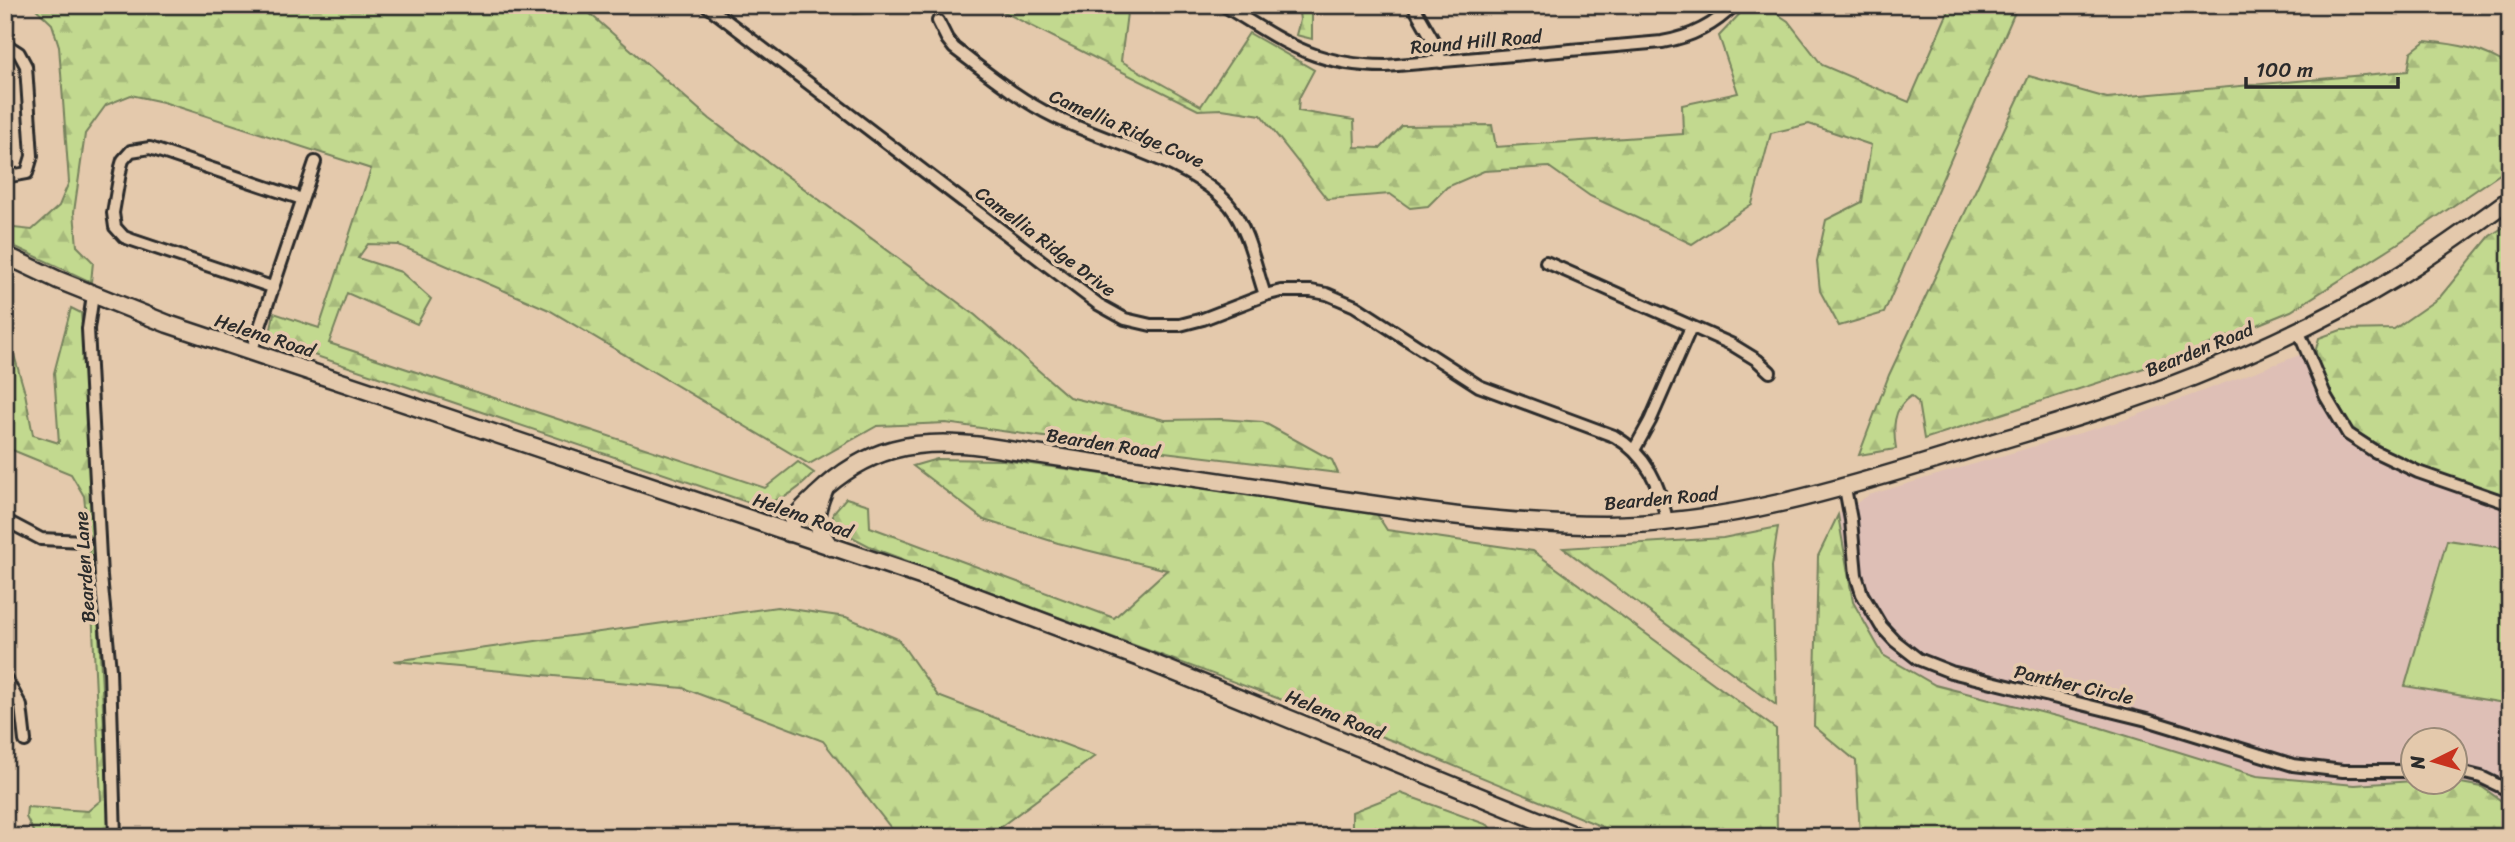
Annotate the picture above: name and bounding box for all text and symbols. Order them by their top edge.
street label: Round Hill Road [1409,19,1544,64]
scale bar [2246,46,2398,90]
text: 100 m [2256,51,2313,89]
street label: Camellia Ridge Cove [1044,79,1210,178]
street label: Camellia Ridge Drive [968,177,1124,306]
street label: Helena Road [210,304,321,368]
street label: Bearden Road [2140,312,2260,386]
street label: Bearden Road [1044,418,1164,469]
street label: Bearden Road [1603,477,1721,520]
street label: Helena Road [748,483,859,549]
street label: Bearden Lane [64,510,105,624]
street label: Panther Circle [2011,655,2137,714]
street label: Helena Road [1280,680,1391,750]
north arrow [2400,726,2470,796]
text: N [2400,754,2435,771]

